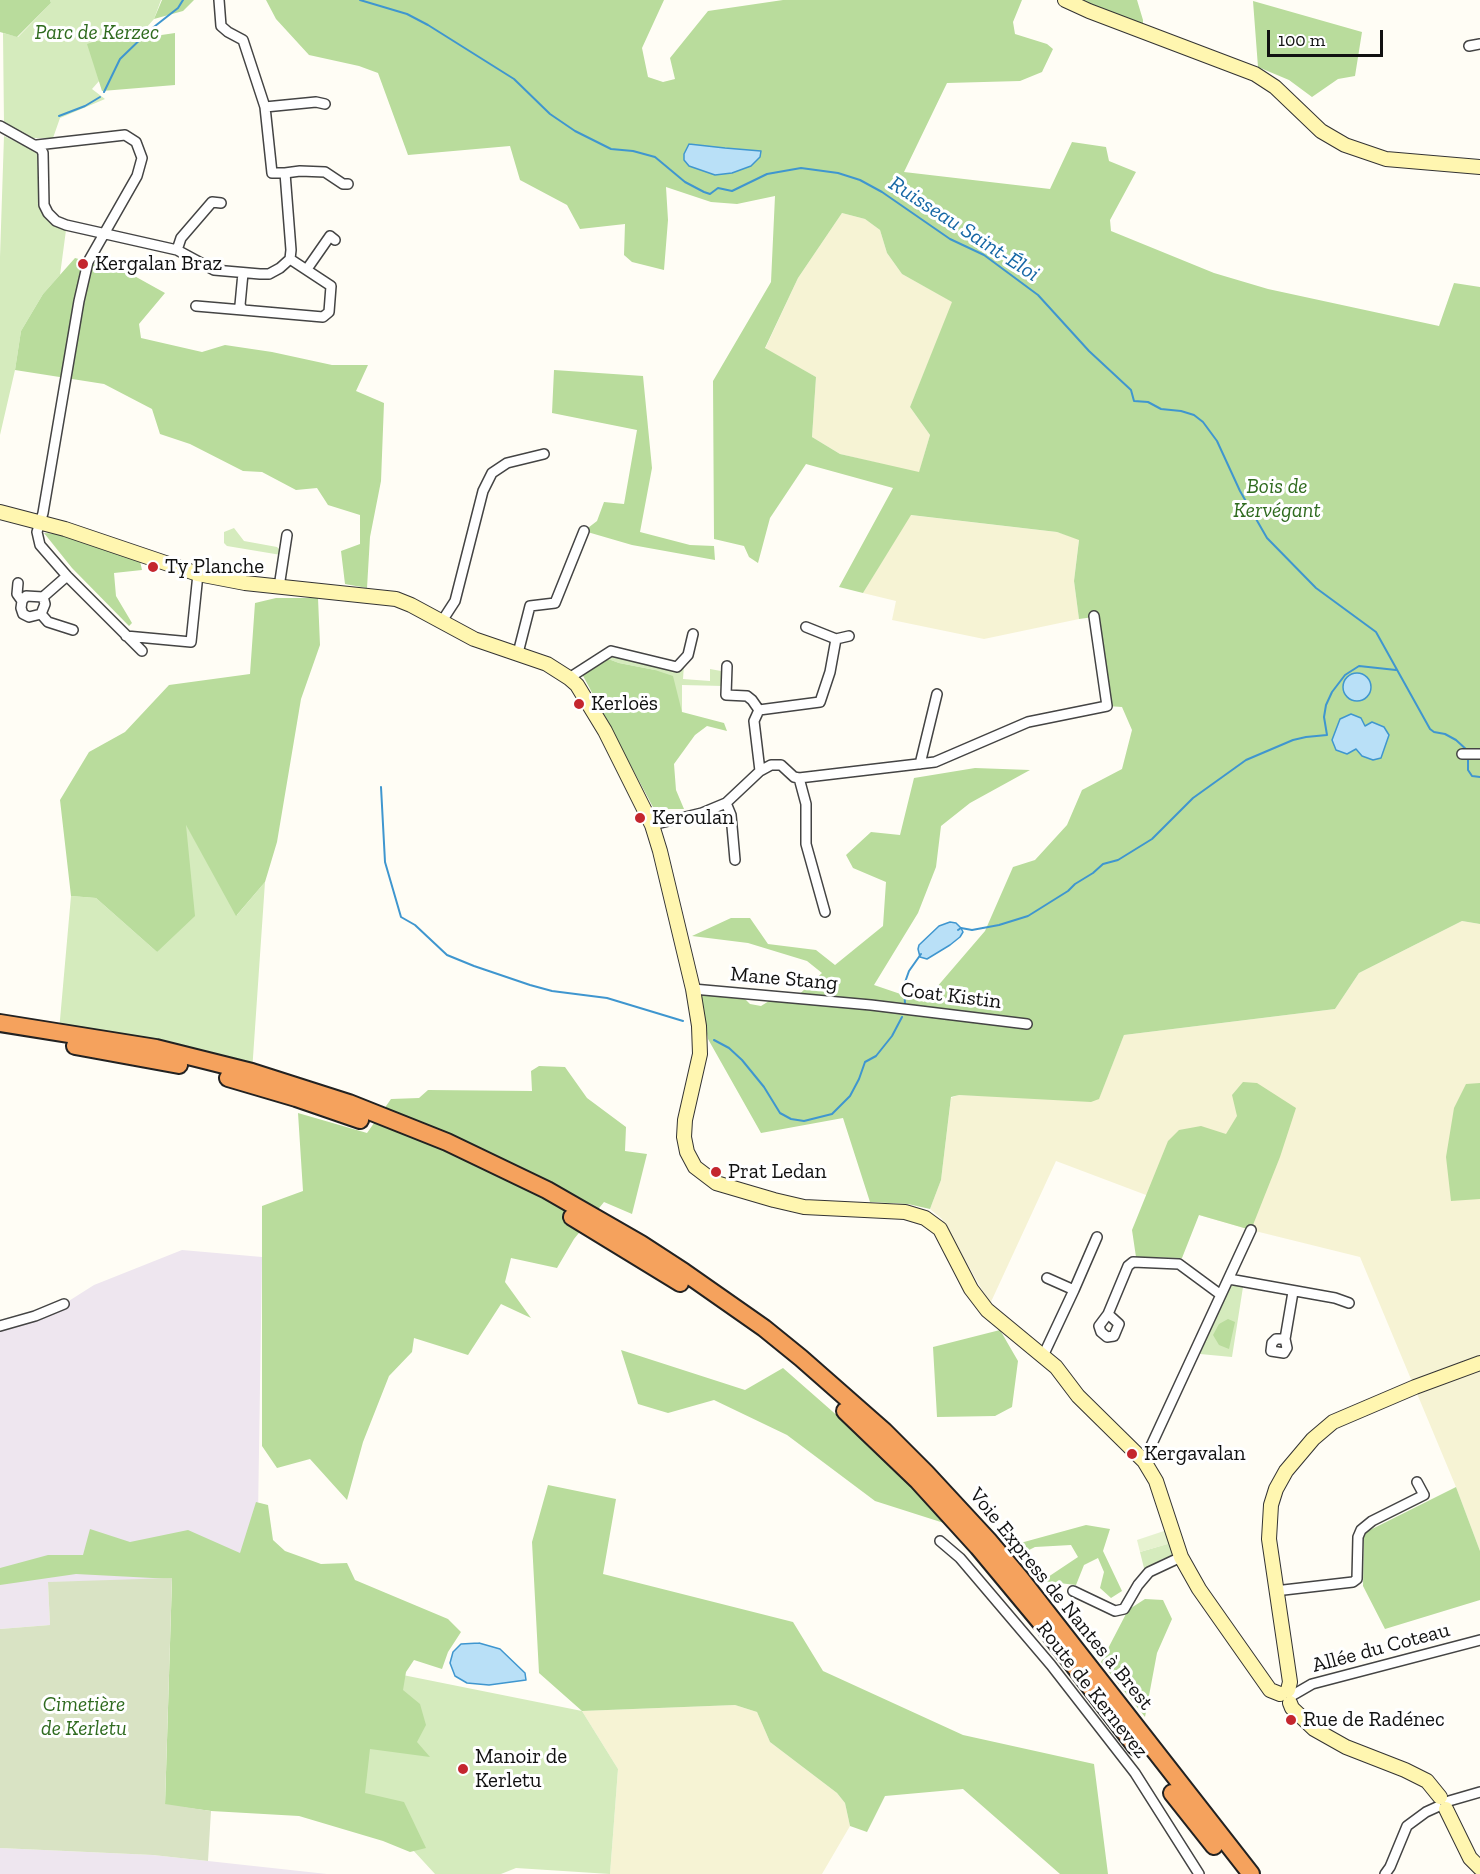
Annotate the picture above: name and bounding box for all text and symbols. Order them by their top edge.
scale bar [1270,18,1386,56]
park label: Parc de Kerzec [35,20,159,46]
text: 100 m [1278,29,1325,51]
water label: Ruisseau Saint-Éloi [884,171,1044,287]
place label: Kergalan Braz [95,251,222,277]
marker: Kergalan Braz [76,257,90,271]
park label: Bois de Kervégant [1233,474,1321,524]
place label: Ty Planche [165,554,264,580]
marker: Ty Planche [146,560,160,574]
place label: Kerloës [591,691,658,717]
marker: Kerloës [572,697,586,711]
place label: Keroulan [652,805,734,831]
marker: Keroulan [633,811,647,825]
street label: Mane Stang [729,962,839,996]
street label: Coat Kistin [899,977,1003,1015]
place label: Prat Ledan [728,1159,827,1185]
marker: Prat Ledan [709,1165,723,1179]
place label: Kergavalan [1144,1441,1246,1467]
marker: Kergavalan [1125,1447,1139,1461]
street label: Voie Express de Nantes à Brest [964,1483,1158,1715]
street label: Route de Kernevez [1031,1616,1153,1764]
street label: Allée du Coteau [1310,1618,1452,1678]
park label: Cimetière de Kerletu [41,1692,127,1742]
place label: Rue de Radénec [1303,1707,1445,1733]
marker: Rue de Radénec [1284,1713,1298,1727]
place label: Manoir de Kerletu [475,1744,567,1794]
marker: Manoir de Kerletu [456,1762,470,1776]

